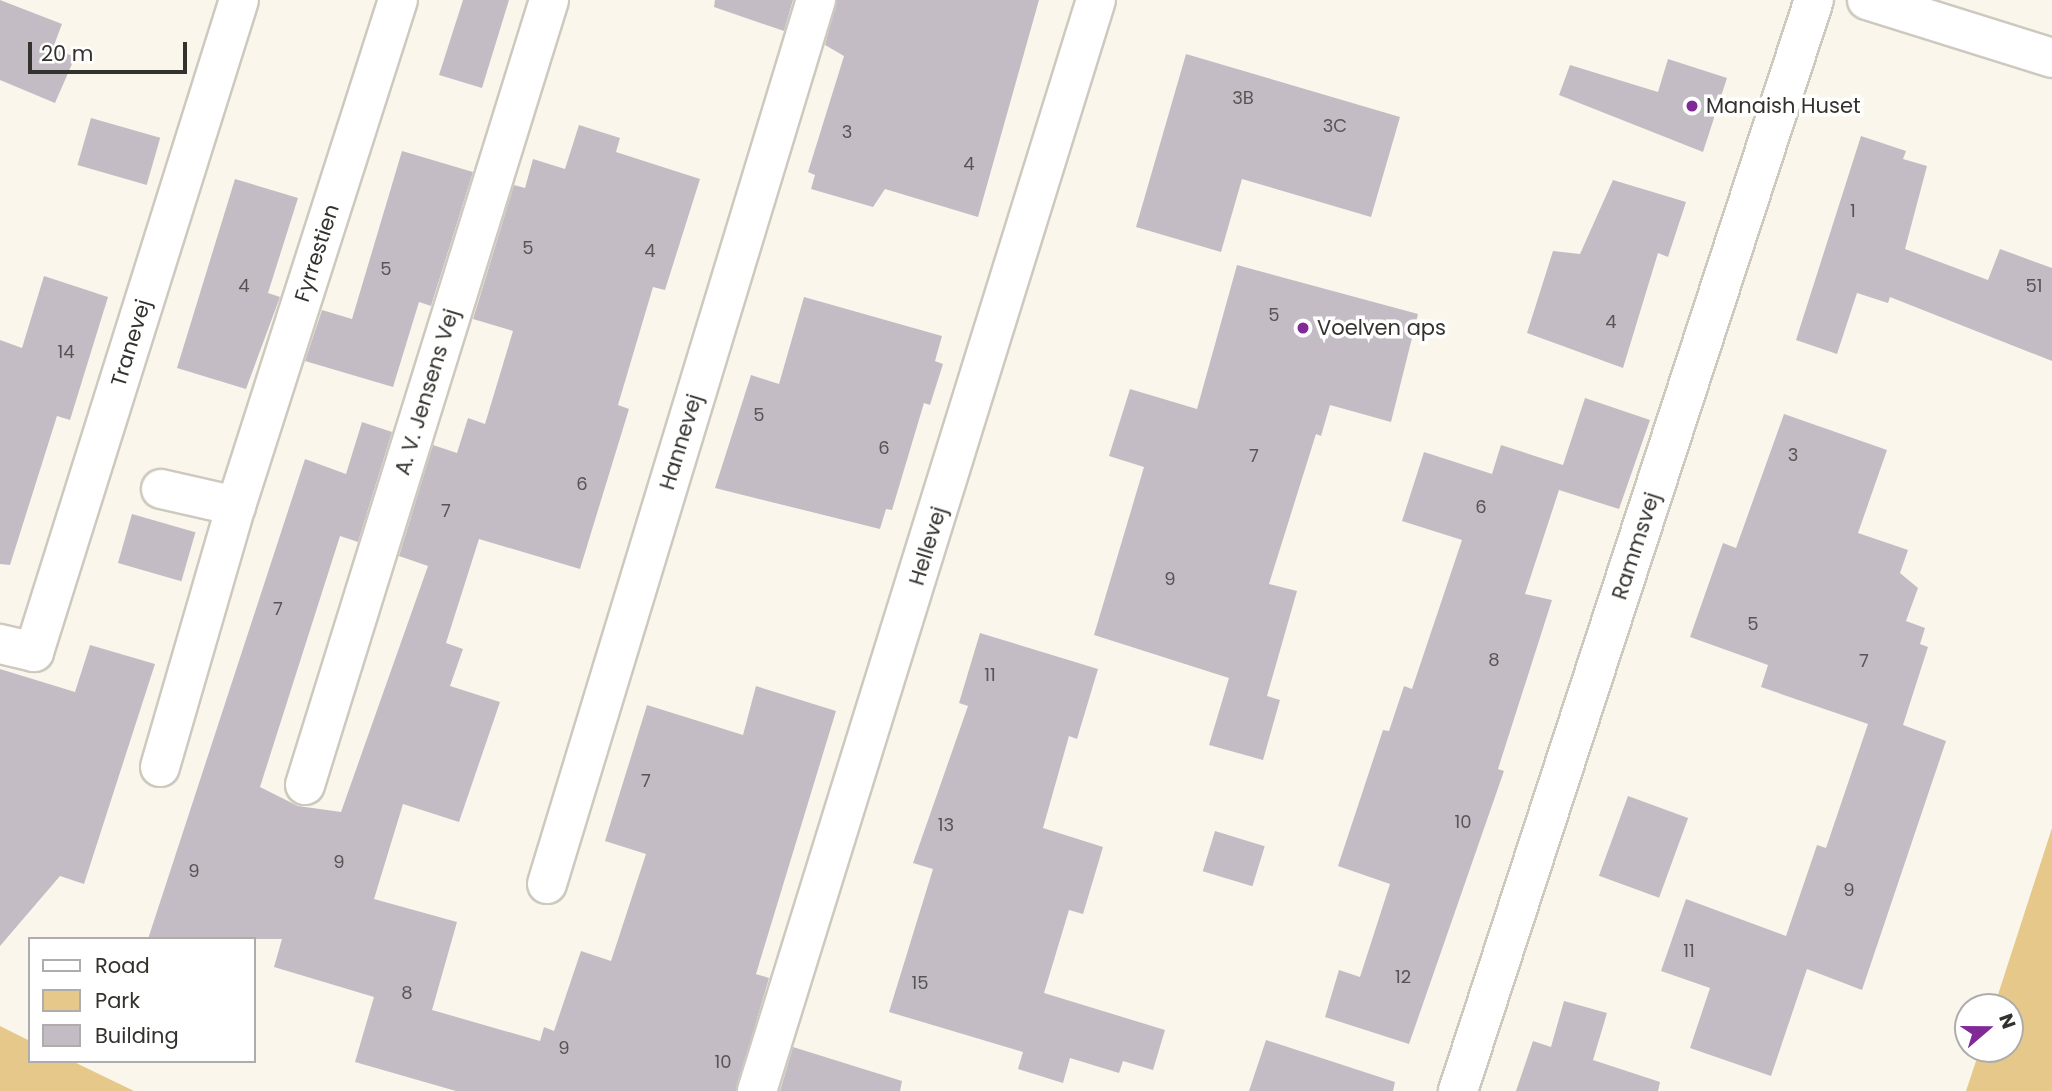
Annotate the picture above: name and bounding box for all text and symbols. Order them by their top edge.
scale bar [32,28,191,72]
text: 20 m [41,39,94,68]
house number: 3B [1232,87,1254,109]
place label: Manaish Huset [1706,93,1861,119]
marker: Manaish Huset [1684,98,1700,114]
house number: 3C [1323,115,1347,137]
house number: 3 [842,121,852,143]
house number: 4 [963,153,975,175]
house number: 1 [1850,200,1856,222]
street label: Fyrrestien [289,201,345,305]
house number: 5 [522,237,534,259]
house number: 4 [644,240,656,262]
house number: 5 [380,258,392,280]
house number: 4 [238,275,250,297]
house number: 51 [2025,275,2043,297]
street label: Tranevej [106,296,156,390]
house number: 5 [1268,304,1280,326]
street label: A. V. Jensens Vej [390,306,464,478]
house number: 4 [1605,311,1617,333]
place label: Voelven aps [1317,315,1446,341]
marker: Voelven aps [1295,320,1311,336]
house number: 14 [57,341,75,363]
street label: Hannevej [655,391,707,493]
house number: 5 [753,404,765,426]
house number: 6 [878,437,890,459]
house number: 3 [1788,444,1798,466]
house number: 7 [1249,445,1259,467]
house number: 6 [576,473,588,495]
street label: Rammsvej [1607,489,1665,603]
house number: 6 [1475,496,1487,518]
house number: 7 [441,500,451,522]
street label: Hellevej [904,504,952,588]
house number: 9 [1164,568,1176,590]
house number: 7 [273,598,283,620]
house number: 5 [1747,613,1759,635]
house number: 8 [1488,649,1500,671]
house number: 7 [1859,650,1869,672]
house number: 11 [984,664,996,686]
house number: 7 [641,770,651,792]
house number: 10 [1454,811,1472,833]
house number: 13 [938,814,954,836]
house number: 9 [333,851,345,873]
house number: 9 [188,860,200,882]
house number: 9 [1843,879,1855,901]
legend [28,937,256,1063]
house number: 11 [1683,940,1695,962]
text: Road [95,951,150,980]
house number: 12 [1395,966,1411,988]
house number: 15 [911,972,929,994]
house number: 8 [401,982,413,1004]
text: Park [95,986,140,1015]
north arrow [1954,993,2024,1063]
text: N [1992,1010,2022,1033]
text: Building [95,1021,179,1050]
house number: 9 [558,1037,570,1059]
house number: 10 [714,1051,732,1073]

